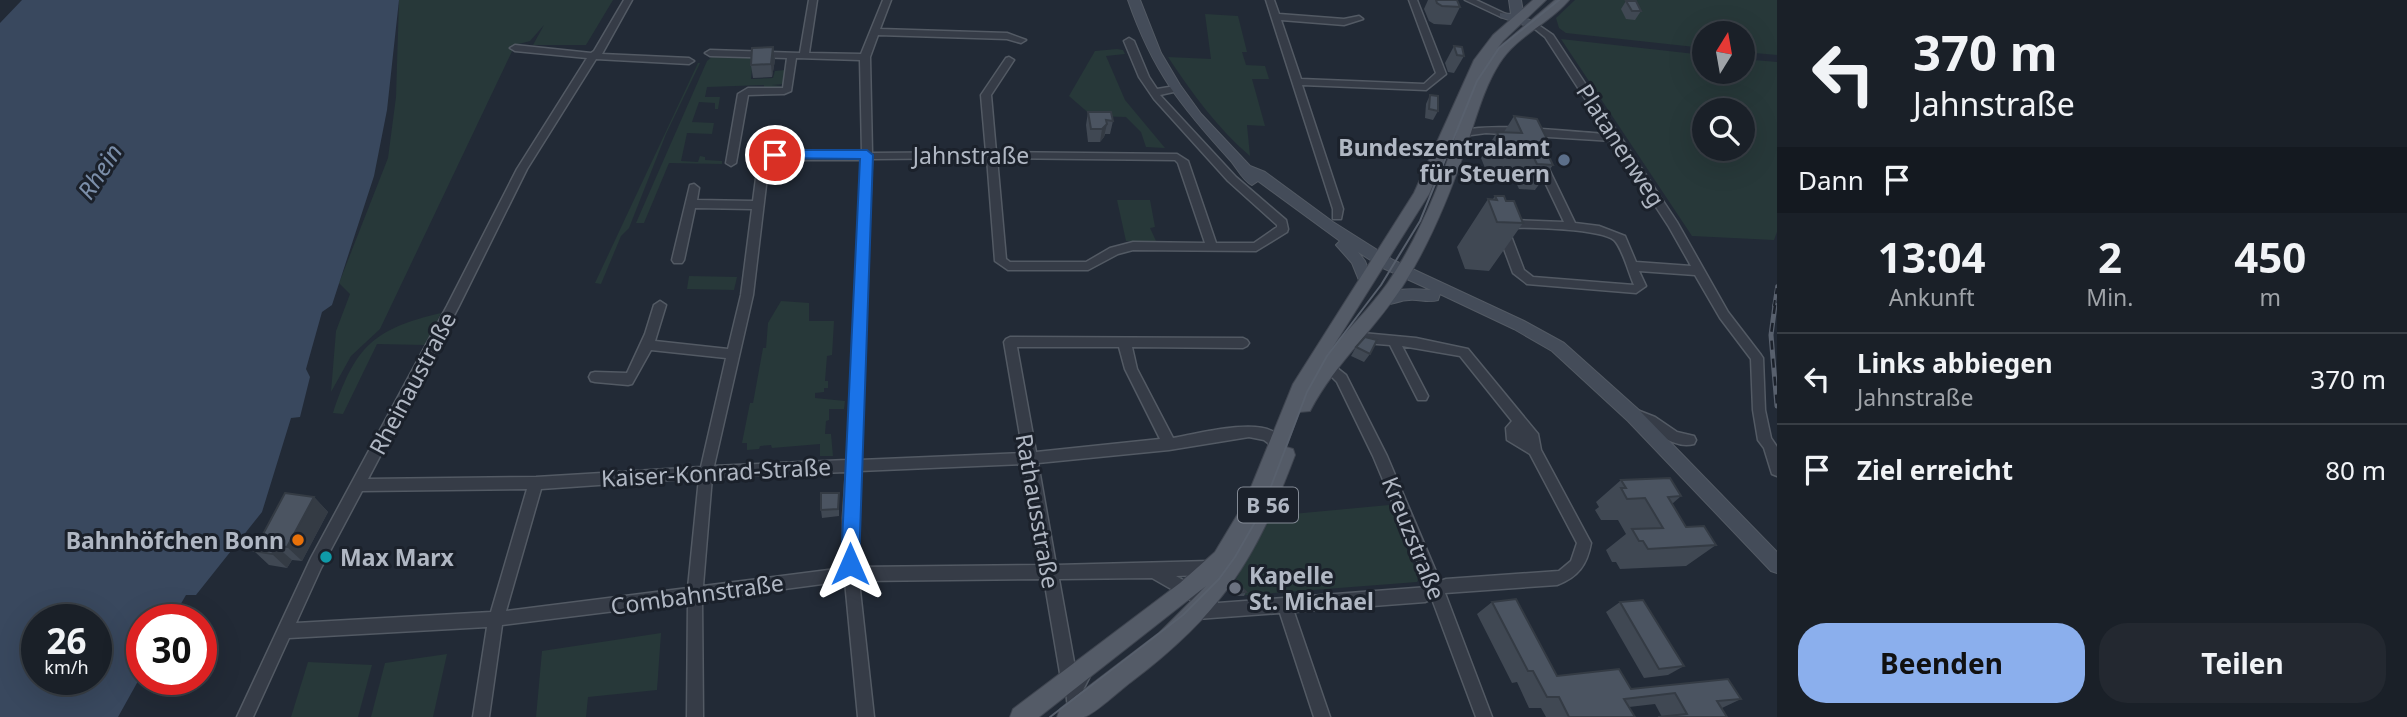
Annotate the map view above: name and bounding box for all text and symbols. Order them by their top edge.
text: 370 m [1913,19,2058,85]
north arrow [1692,21,1755,84]
map controls [1692,21,1755,161]
icon: left [1798,28,1889,119]
street label: Platanenweg [1569,77,1673,213]
text: Jahnstraße [1913,82,2075,125]
button: search [1692,98,1755,161]
pin [745,125,805,185]
place label: Bundeszentralamt für Steuern [1338,131,1550,189]
icon: arrive [756,136,794,174]
water label: Rhein [69,137,129,205]
street label: Jahnstraße [911,139,1029,171]
marker: Bundeszentralamt für Steuern [1556,152,1572,168]
icon: arrive [1878,161,1916,199]
text: Dann [1798,162,1864,198]
text: 13:04 [1878,228,1986,285]
text: 2 [2098,228,2122,285]
text: 450 [2234,228,2306,285]
text: Ankunft [1889,281,1975,313]
text: Min. [2086,281,2134,313]
text: m [2259,281,2281,313]
street label: Rheinaustraße [361,306,463,460]
text: Links abbiegen [1857,345,2053,381]
icon: left [1798,360,1836,398]
text: 370 m [2310,361,2386,397]
text: Jahnstraße [1857,381,1973,413]
street label: Rathausstraße [1009,431,1067,591]
street label: Kaiser-Konrad-Straße [600,450,832,494]
icon: arrive [1798,451,1836,489]
text: Ziel erreicht [1857,452,2013,488]
text: 80 m [2325,452,2386,488]
street label: Kreuzstraße [1375,472,1453,604]
road number: B 56 [1238,488,1298,522]
place label: Bahnhöfchen Bonn [66,524,284,556]
position arrow [813,527,887,601]
marker: Bahnhöfchen Bonn [290,532,306,548]
place label: Max Marx [340,541,454,573]
marker: Max Marx [318,549,334,565]
place label: Kapelle St. Michael [1249,559,1374,617]
street label: Combahnstraße [609,566,785,622]
marker: Kapelle St. Michael [1227,580,1243,596]
speed limit sign: 30 [126,604,217,695]
text: 26 [46,617,87,664]
button: Beenden [1798,623,2085,703]
button: Teilen [2099,623,2386,703]
text: km/h [44,655,89,679]

